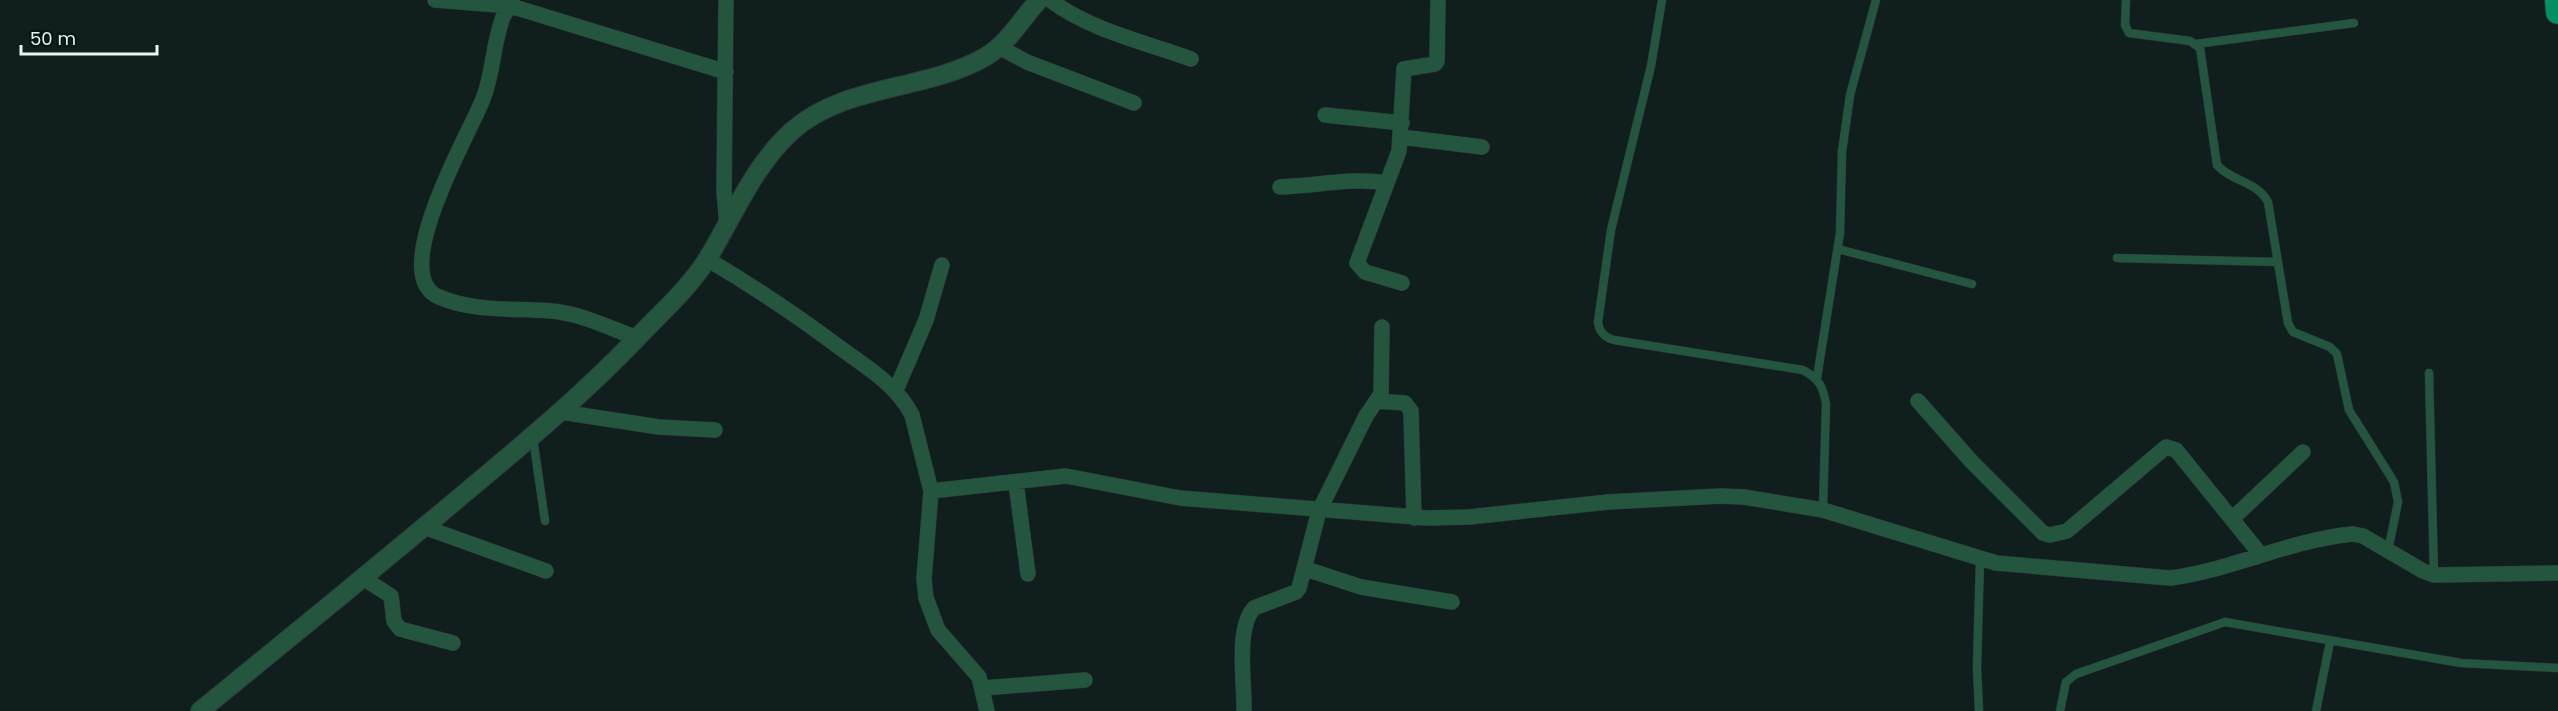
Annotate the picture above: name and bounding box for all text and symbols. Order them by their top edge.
scale bar [21,18,158,56]
text: 50 m [30,26,76,51]

